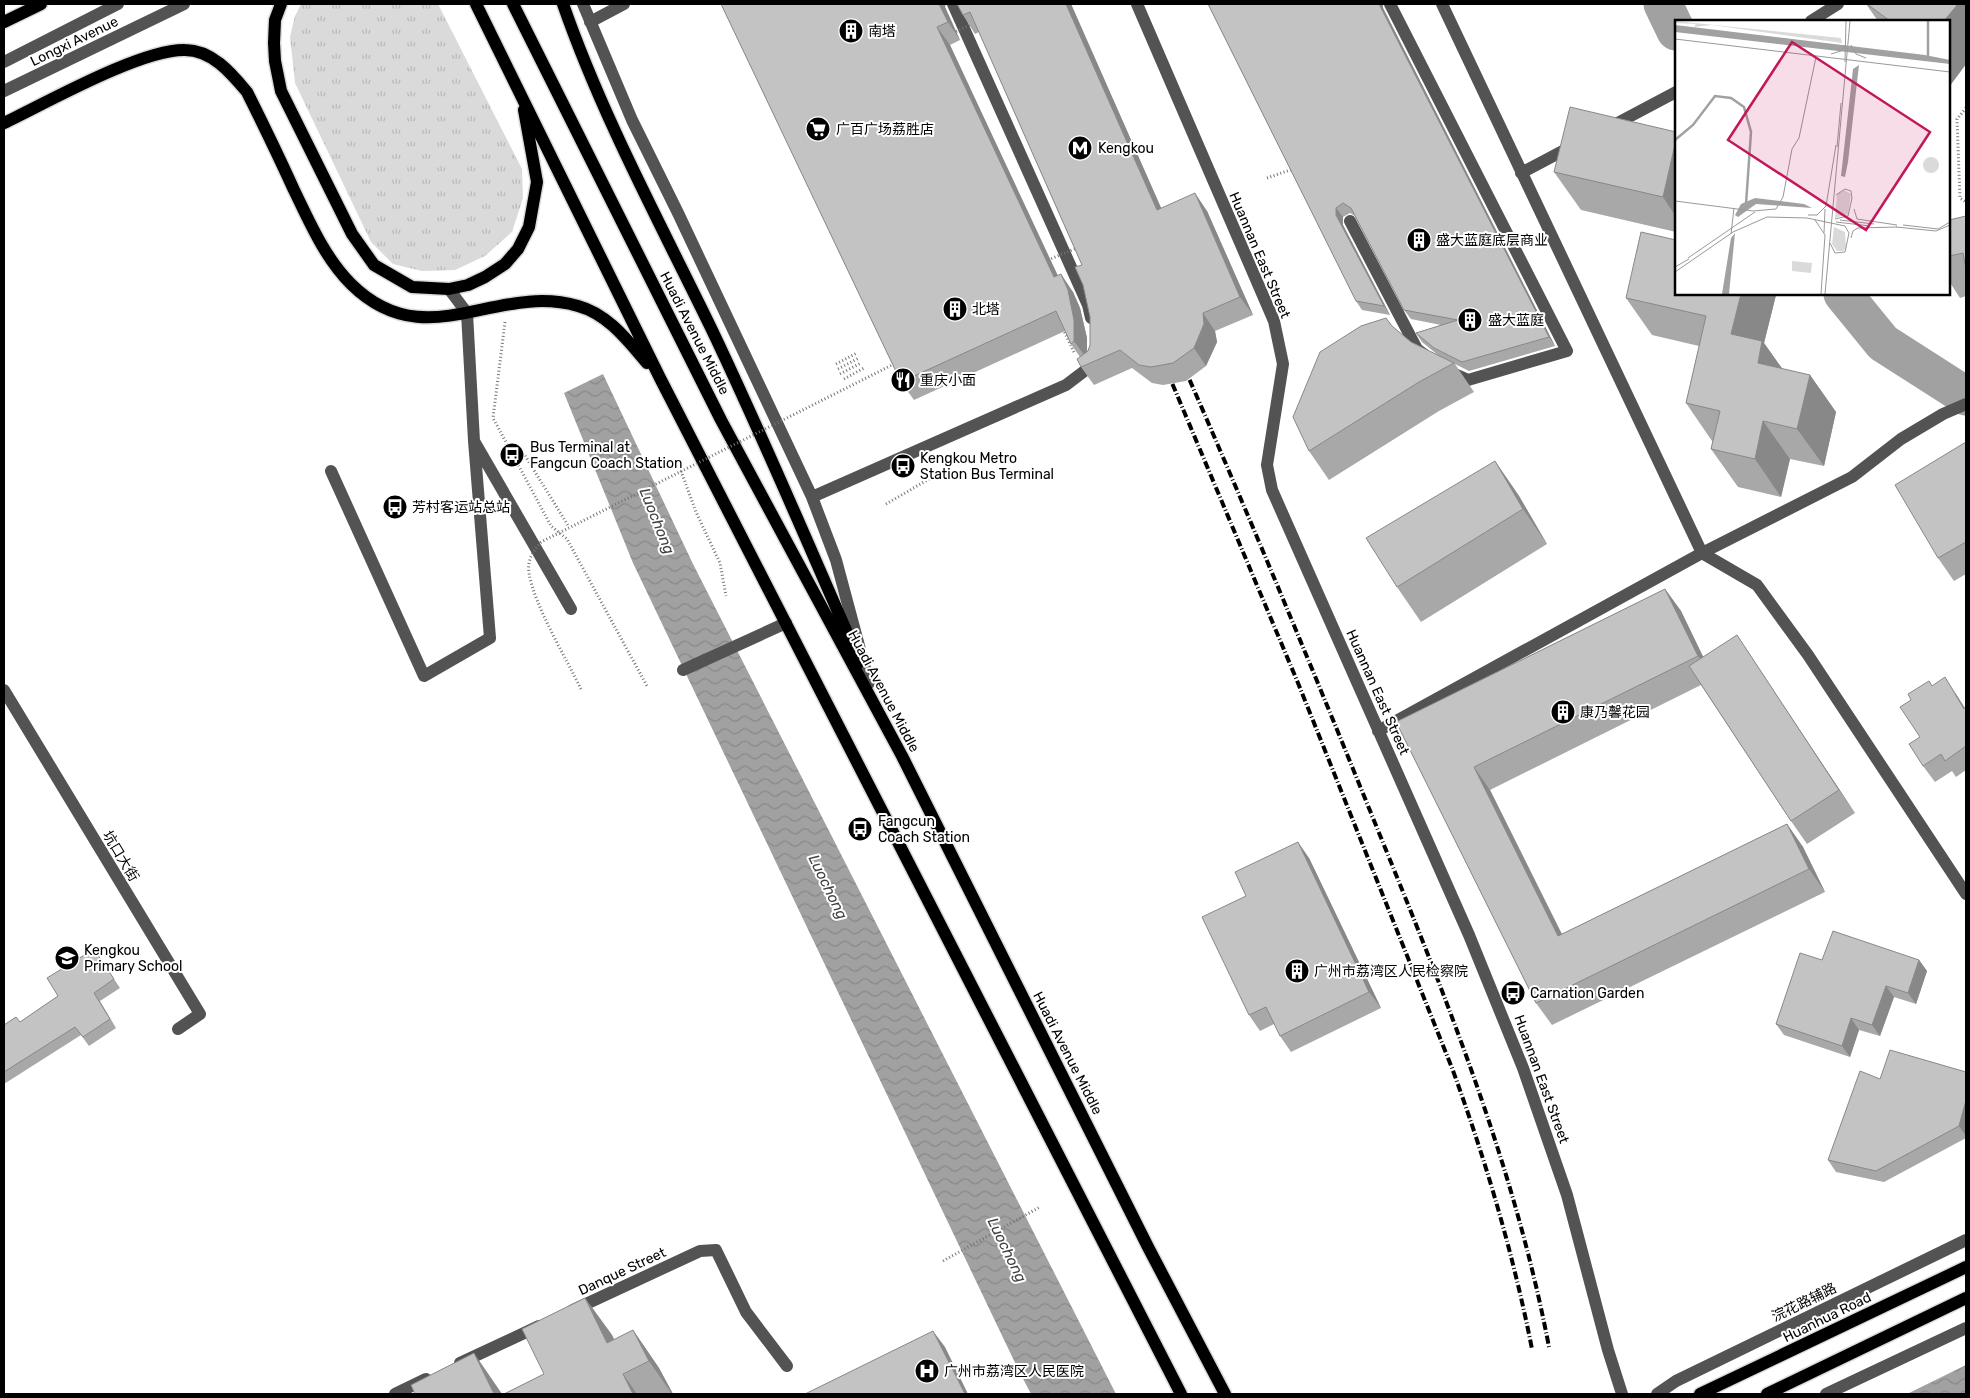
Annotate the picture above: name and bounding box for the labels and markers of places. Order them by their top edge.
building icon: 南塔 [838,18,864,44]
place label: 南塔 [868,23,896,40]
supermarket icon: 广百广场荔胜店 [805,116,831,142]
place label: 广百广场荔胜店 [836,121,934,138]
metro station icon: Kengkou [1067,135,1093,161]
place label: Kengkou [1098,140,1154,157]
building icon: 盛大蓝庭底层商业 [1406,227,1432,253]
place label: 盛大蓝庭底层商业 [1436,232,1548,249]
building icon: 北塔 [942,296,968,322]
place label: 北塔 [972,301,1000,318]
building icon: 盛大蓝庭 [1457,307,1483,333]
place label: 盛大蓝庭 [1488,312,1544,329]
restaurant icon: 重庆小面 [890,367,916,393]
place label: 重庆小面 [920,372,976,389]
place label: Bus Terminal at Fangcun Coach Station [530,439,682,472]
bus stop icon: Bus Terminal at Fangcun Coach Station [499,442,525,468]
place label: Kengkou Metro Station Bus Terminal [920,450,1054,483]
bus stop icon: Kengkou Metro Station Bus Terminal [890,453,916,479]
bus stop icon: 芳村客运站总站 [382,494,408,520]
place label: 芳村客运站总站 [412,499,510,516]
building icon: 康乃馨花园 [1550,699,1576,725]
place label: 康乃馨花园 [1580,704,1650,721]
place label: Fangcun Coach Station [878,813,970,846]
bus stop icon: Fangcun Coach Station [847,816,873,842]
place label: Kengkou Primary School [84,942,182,975]
school or university icon: Kengkou Primary School [54,945,80,971]
building icon: 广州市荔湾区人民检察院 [1284,958,1310,984]
place label: 广州市荔湾区人民检察院 [1314,963,1468,980]
bus stop icon: Carnation Garden [1500,980,1526,1006]
place label: Carnation Garden [1530,985,1644,1002]
hospital icon: 广州市荔湾区人民医院 [914,1358,940,1384]
place label: 广州市荔湾区人民医院 [944,1363,1084,1380]

